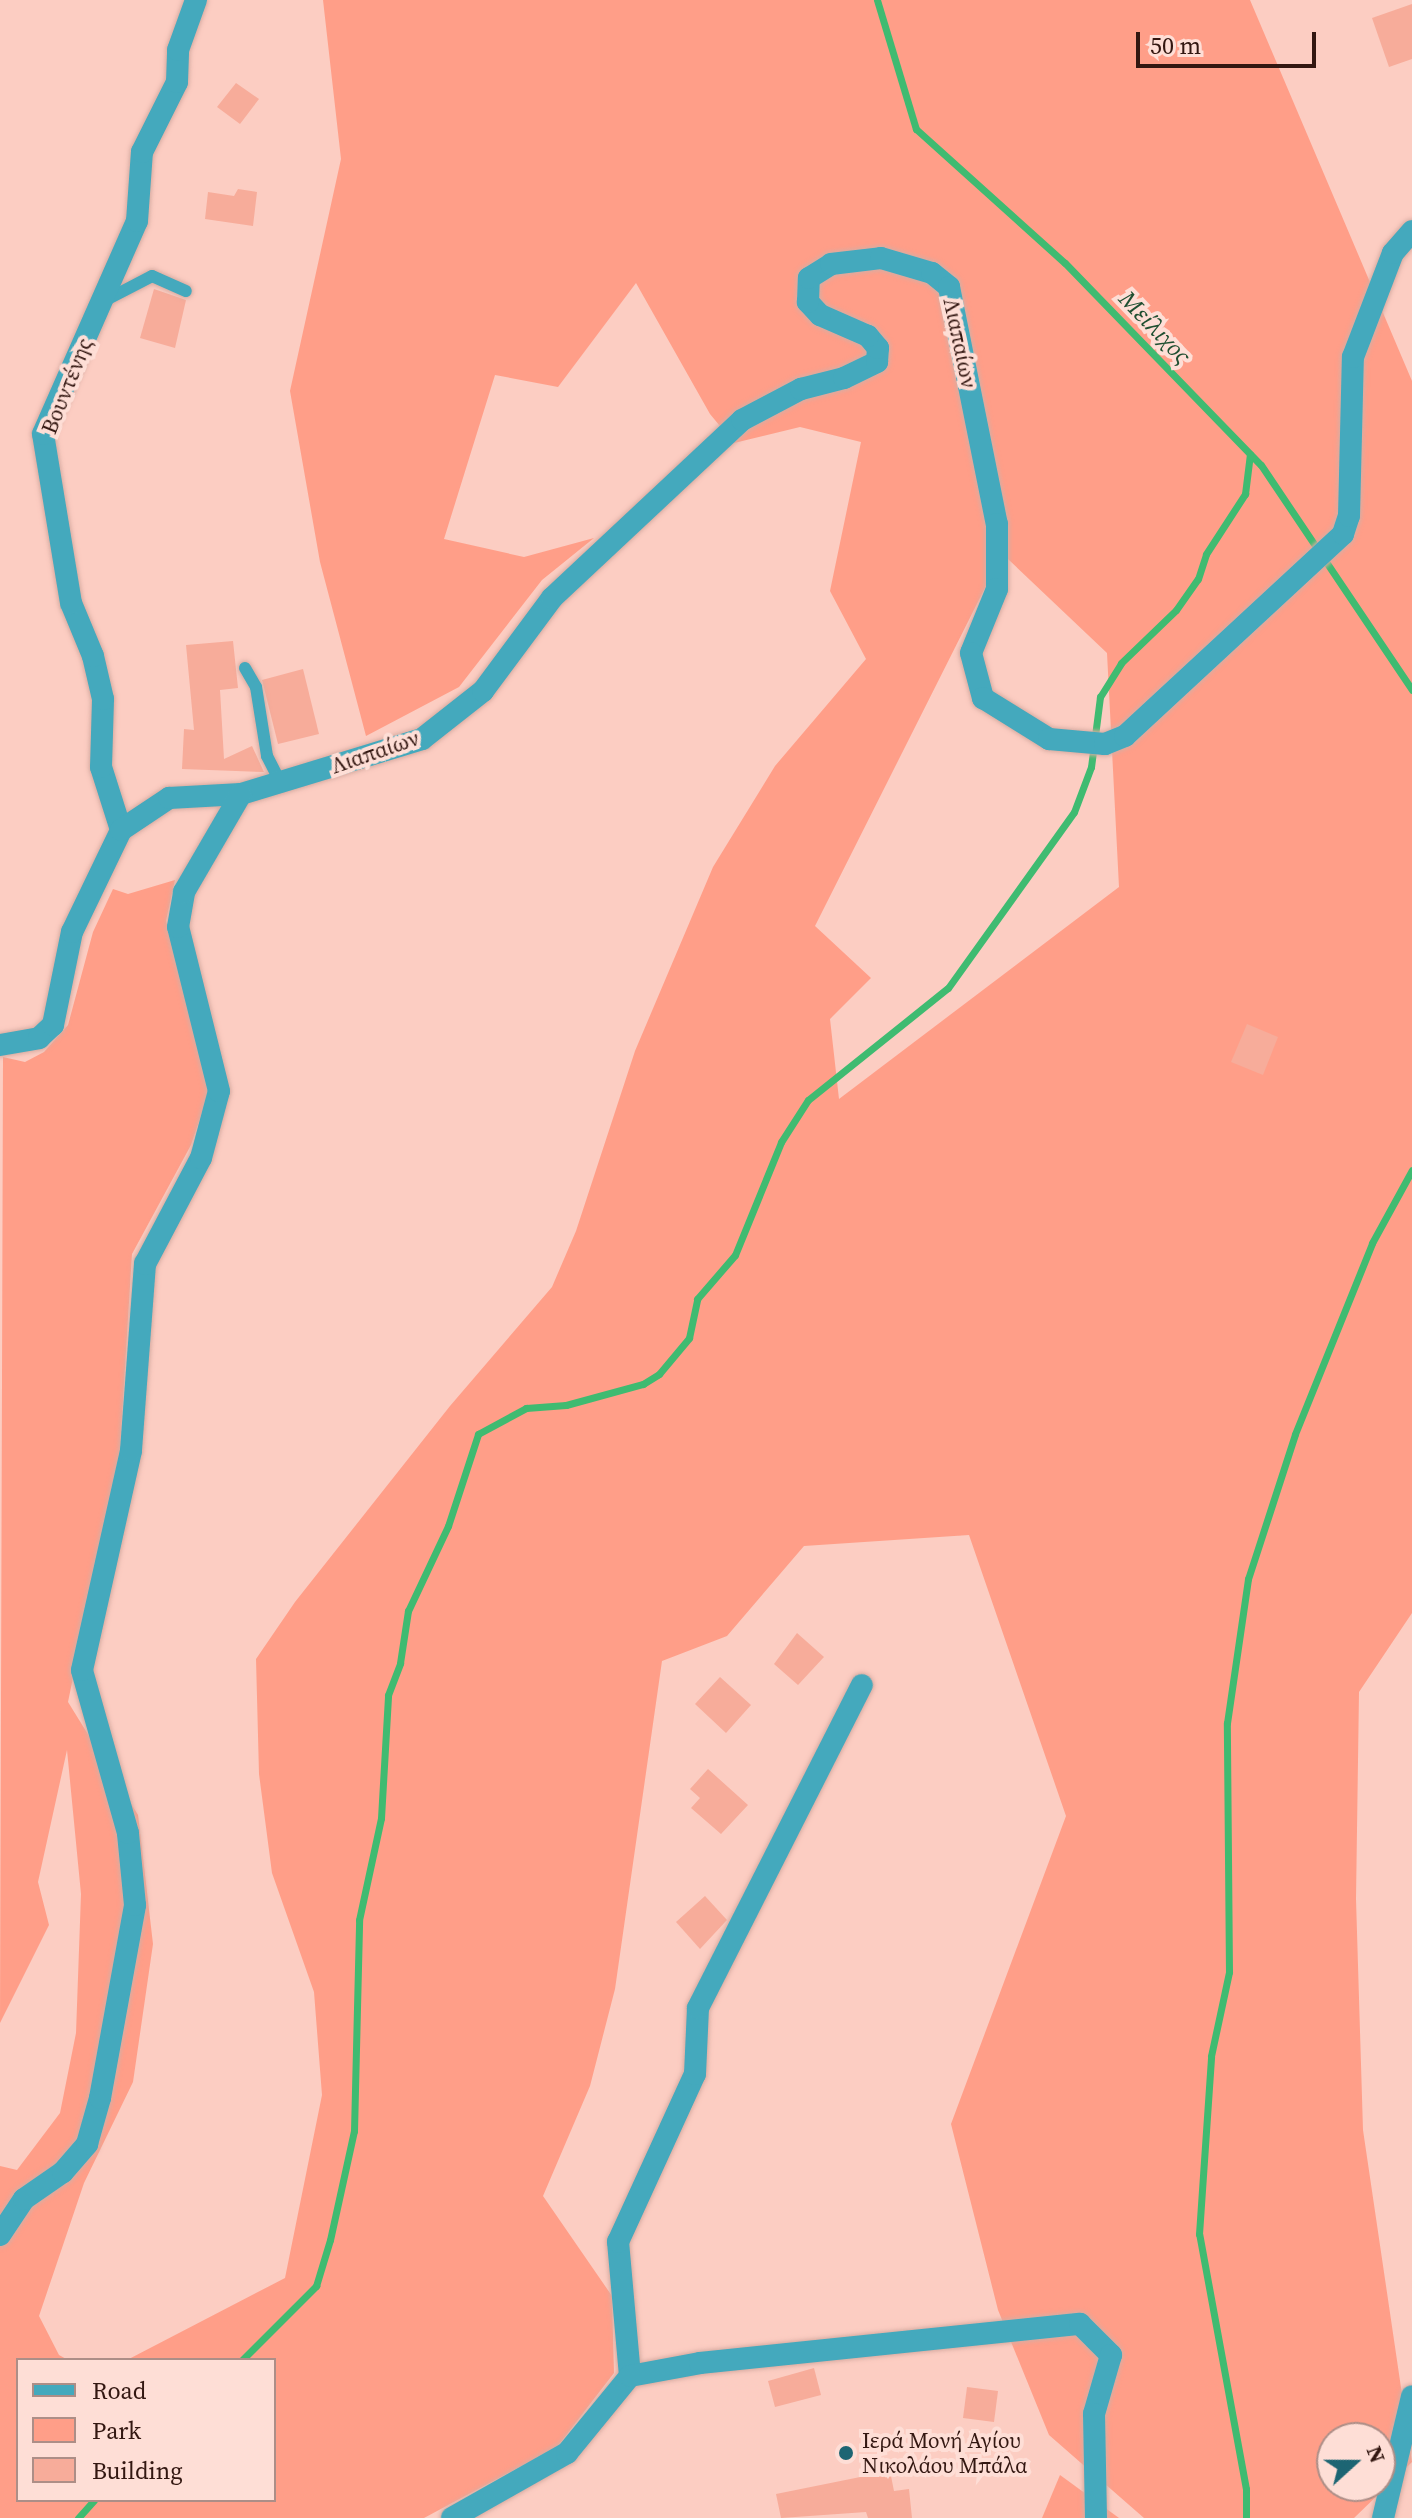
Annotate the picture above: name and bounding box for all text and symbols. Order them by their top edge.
scale bar [1140,16,1320,66]
text: 50 m [1150,29,1201,62]
water label: Μείλιχος [1113,285,1197,369]
street label: Λιαπαίων [938,296,982,390]
street label: Βουντένης [36,334,98,438]
street label: Λιαπαίων [328,725,422,779]
legend [16,2358,276,2502]
text: Road [92,2374,146,2407]
text: Park [92,2414,141,2447]
north arrow [1316,2422,1396,2502]
place label: Ιερά Μονή Αγίου Νικολάου Μπάλα [862,2427,1027,2478]
text: N [1360,2441,1393,2467]
marker: Ιερά Μονή Αγίου Νικολάου Μπάλα [837,2444,855,2462]
text: Building [92,2454,183,2487]

